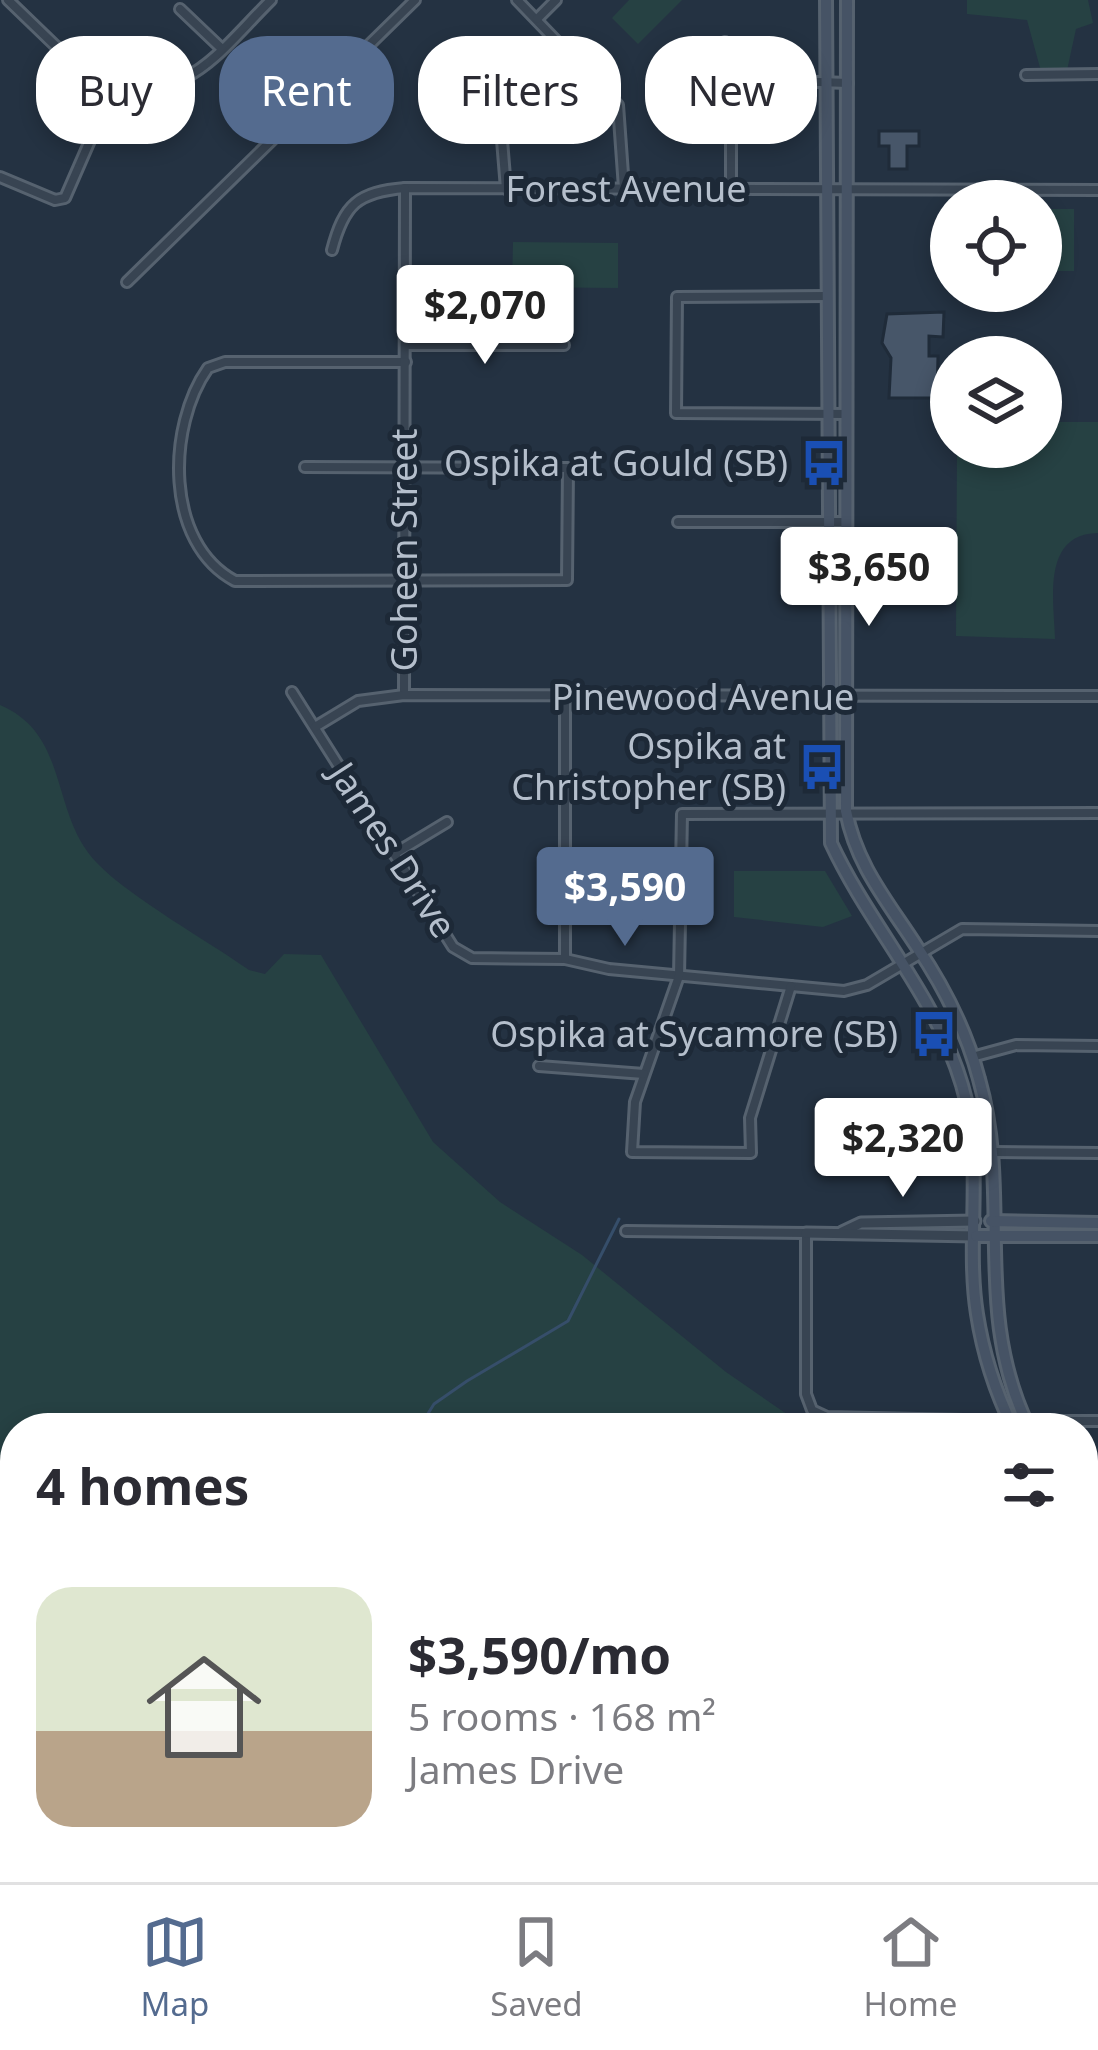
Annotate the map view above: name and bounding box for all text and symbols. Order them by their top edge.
chip: Buy [36,36,195,144]
chip: Rent [219,36,394,144]
chip: Filters [418,36,621,144]
chip: New [645,36,817,144]
street label: Forest Avenue [506,164,746,213]
map controls [930,180,1062,468]
button: locate [930,180,1062,312]
pin: $2,070 [387,265,583,367]
text: $2,070 [424,277,546,330]
button: layers [930,336,1062,468]
street label: Goheen Street [379,429,428,671]
place label: Ospika at Gould (SB) [444,438,788,487]
bus stop icon: Ospika at Gould (SB) [799,438,849,488]
pin: $3,650 [771,527,967,629]
text: $3,650 [808,539,930,592]
street label: Pinewood Avenue [552,672,854,721]
place label: Ospika at Christopher (SB) [511,721,786,811]
bus stop icon: Ospika at Christopher (SB) [797,742,847,792]
street label: James Drive [317,750,468,947]
pin: $3,590 [527,847,723,949]
text: $3,590 [564,859,686,912]
place label: Ospika at Sycamore (SB) [490,1009,898,1058]
bus stop icon: Ospika at Sycamore (SB) [909,1009,959,1059]
pin: $2,320 [805,1098,1001,1200]
text: $2,320 [842,1110,964,1163]
text: 4 homes [36,1450,249,1520]
icon: filters [996,1452,1062,1518]
text: $3,590/mo [408,1619,671,1689]
icon: home [132,1635,276,1779]
text: 5 rooms · 168 m² [408,1689,716,1742]
text: James Drive [408,1742,624,1795]
tab: Map [141,1909,209,2026]
tab: Saved [490,1909,583,2026]
tab: Home [864,1909,957,2026]

